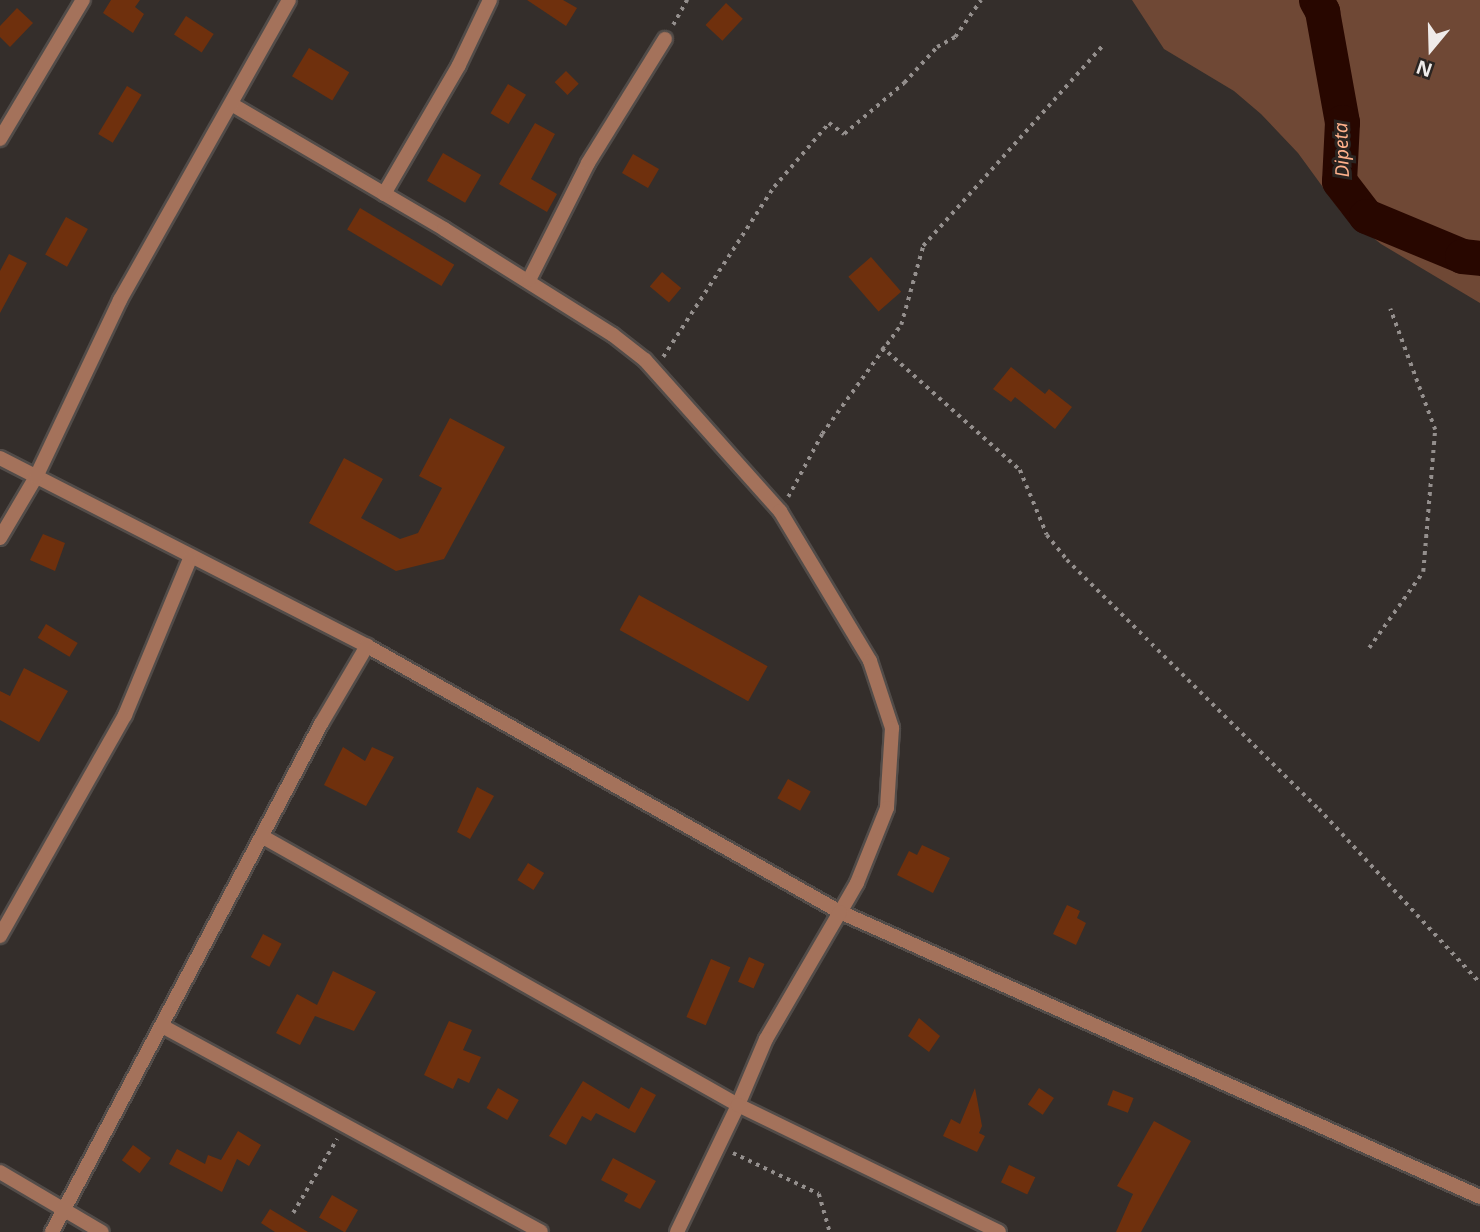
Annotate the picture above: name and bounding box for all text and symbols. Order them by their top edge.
north arrow [1396,14,1466,84]
text: N [1413,54,1436,84]
water label: Dipeta [1330,122,1354,178]

